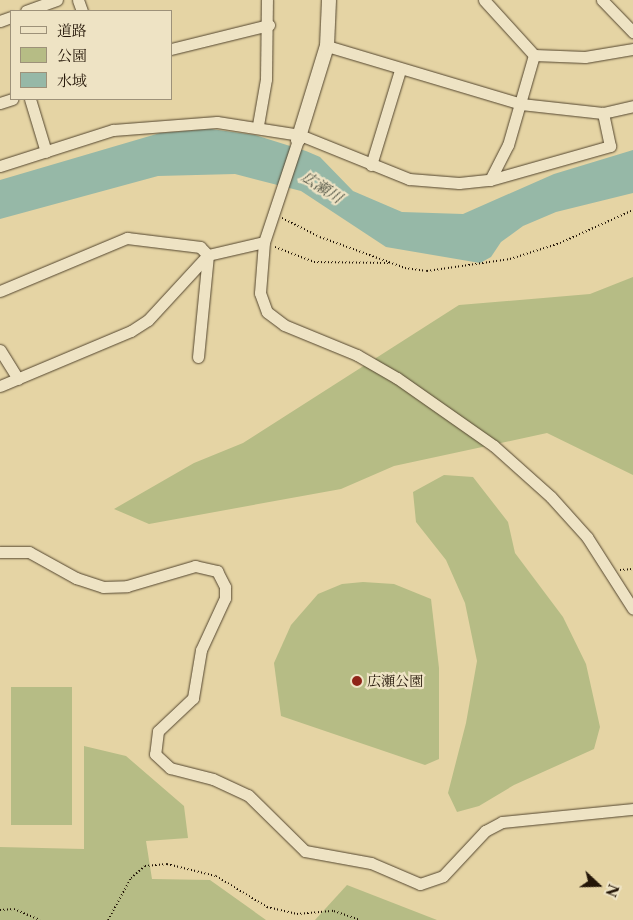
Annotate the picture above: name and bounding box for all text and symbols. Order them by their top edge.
legend [10,10,172,100]
text: 道路 [57,21,87,40]
text: 公園 [57,46,87,65]
text: 水域 [57,71,87,90]
water label: 広瀬川 [298,167,346,207]
place label: 広瀬公園 [367,673,423,689]
marker: 広瀬公園 [351,675,363,687]
north arrow [573,860,623,910]
text: N [601,881,623,899]

